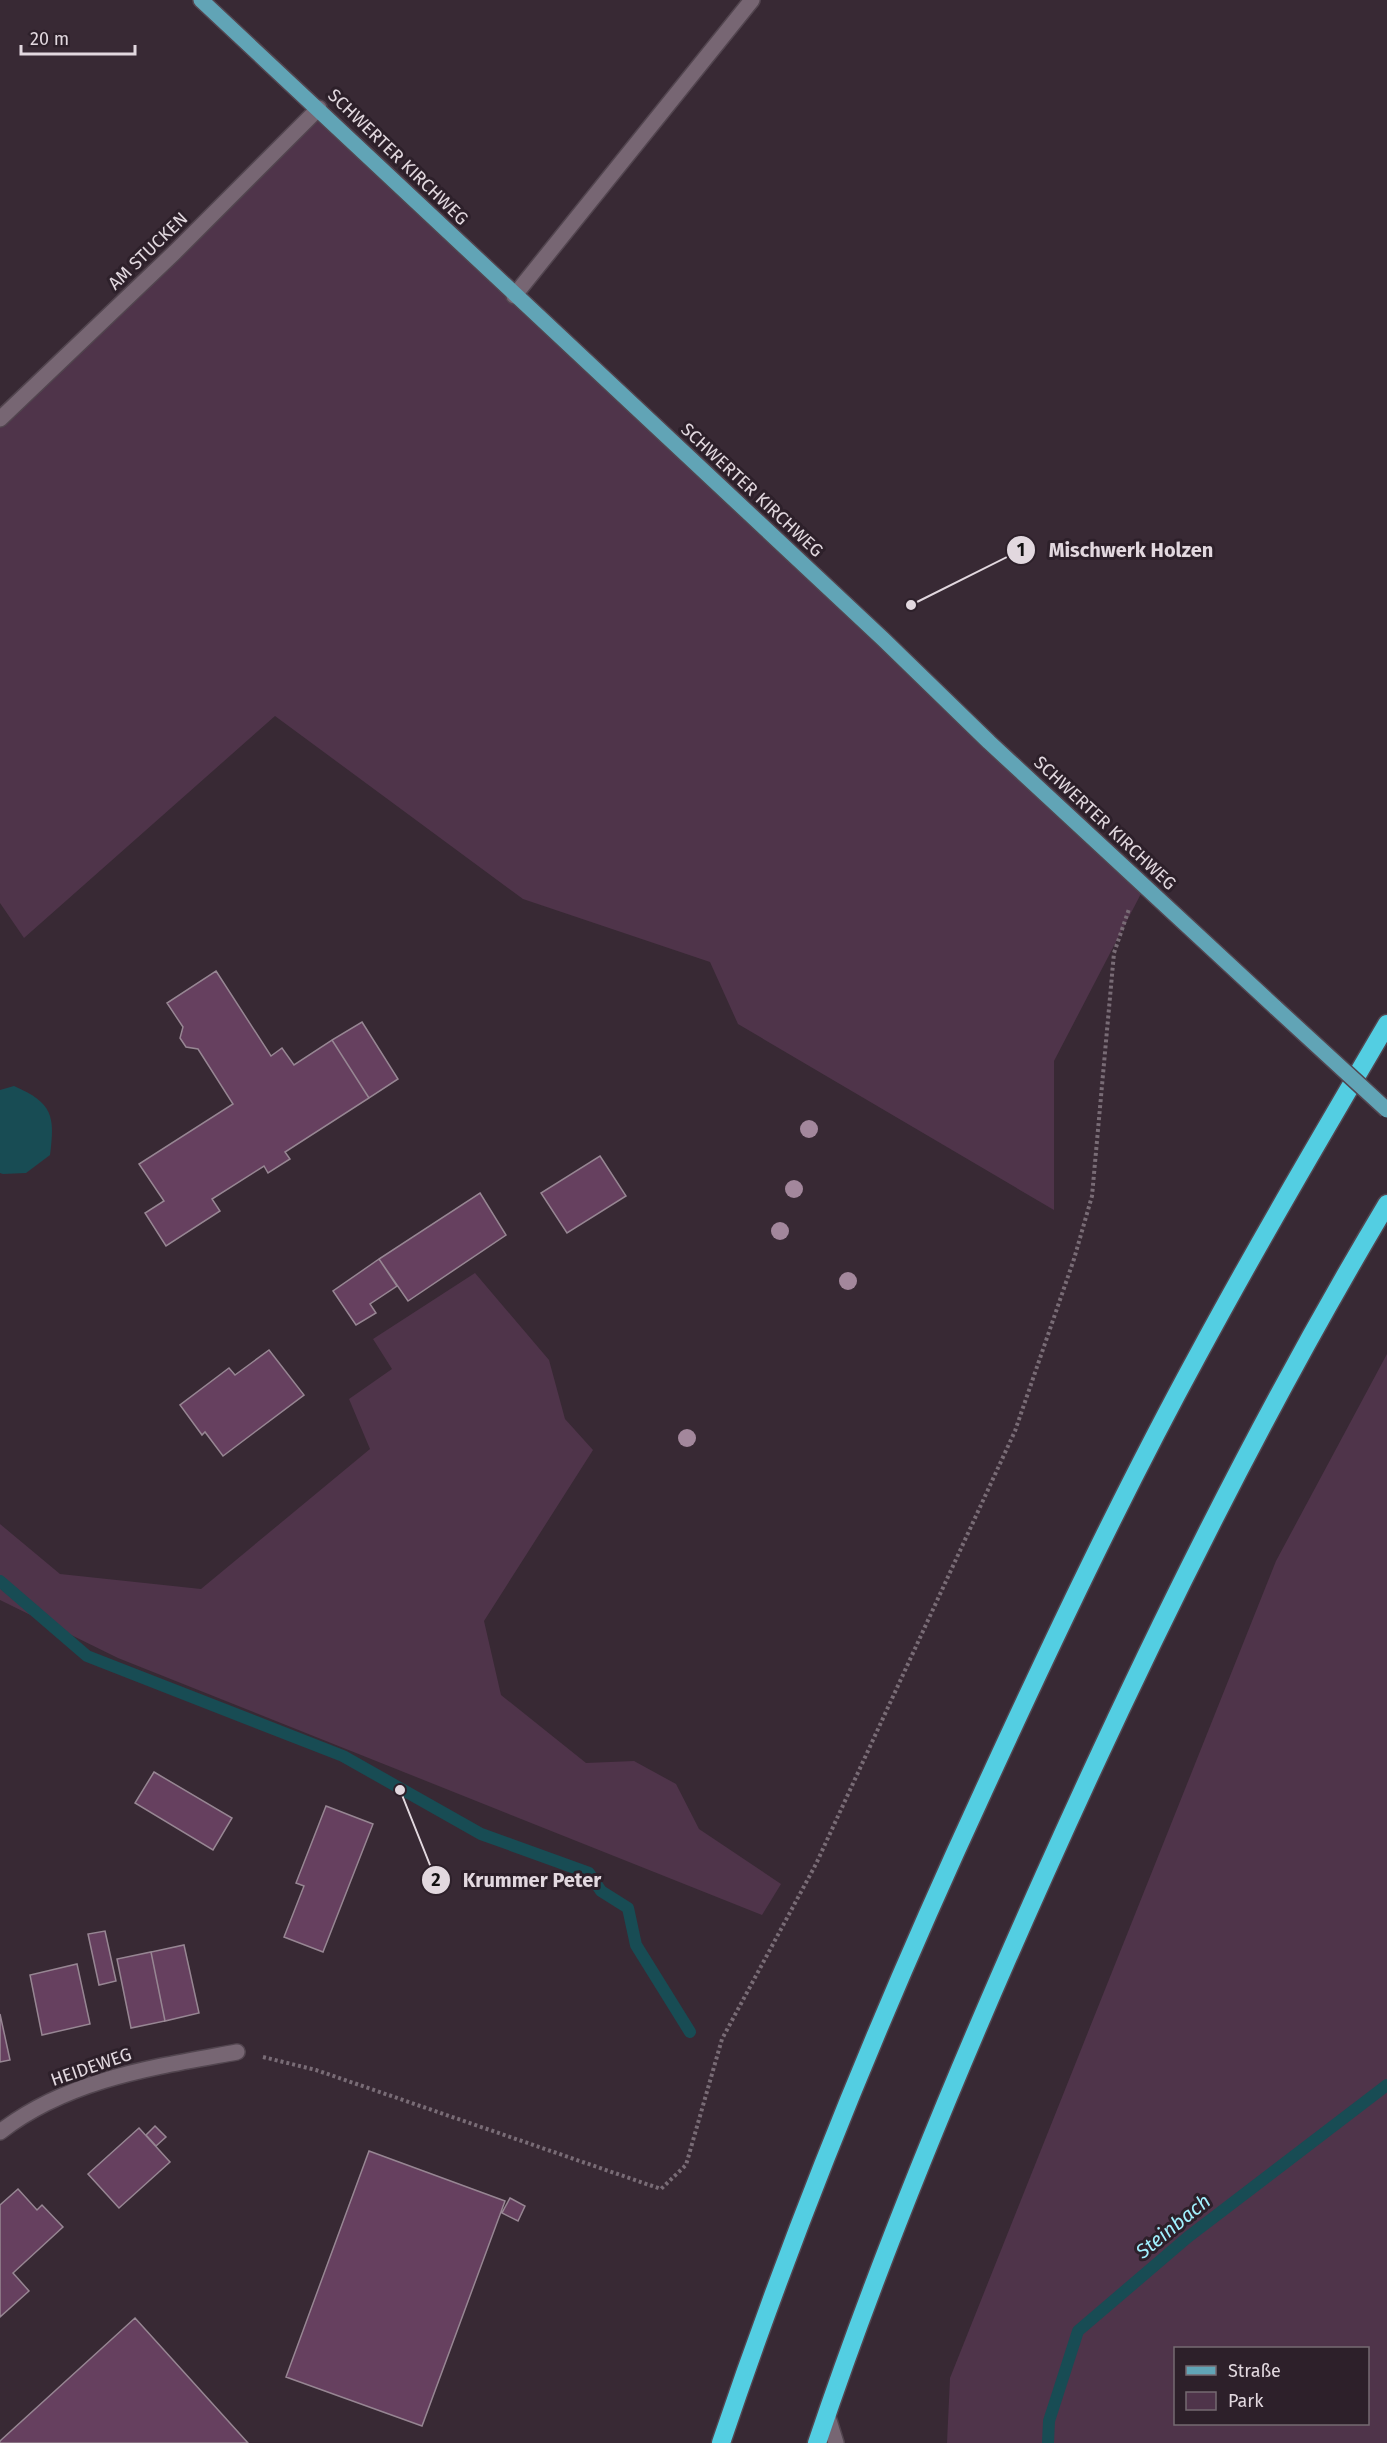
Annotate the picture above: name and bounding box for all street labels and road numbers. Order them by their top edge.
street label: SCHWERTER KIRCHWEG [323,84,473,230]
street label: AM STUCKEN [104,208,192,294]
street label: SCHWERTER KIRCHWEG [676,418,828,562]
street label: SCHWERTER KIRCHWEG [1029,751,1181,895]
street label: HEIDEWEG [48,2043,134,2091]

